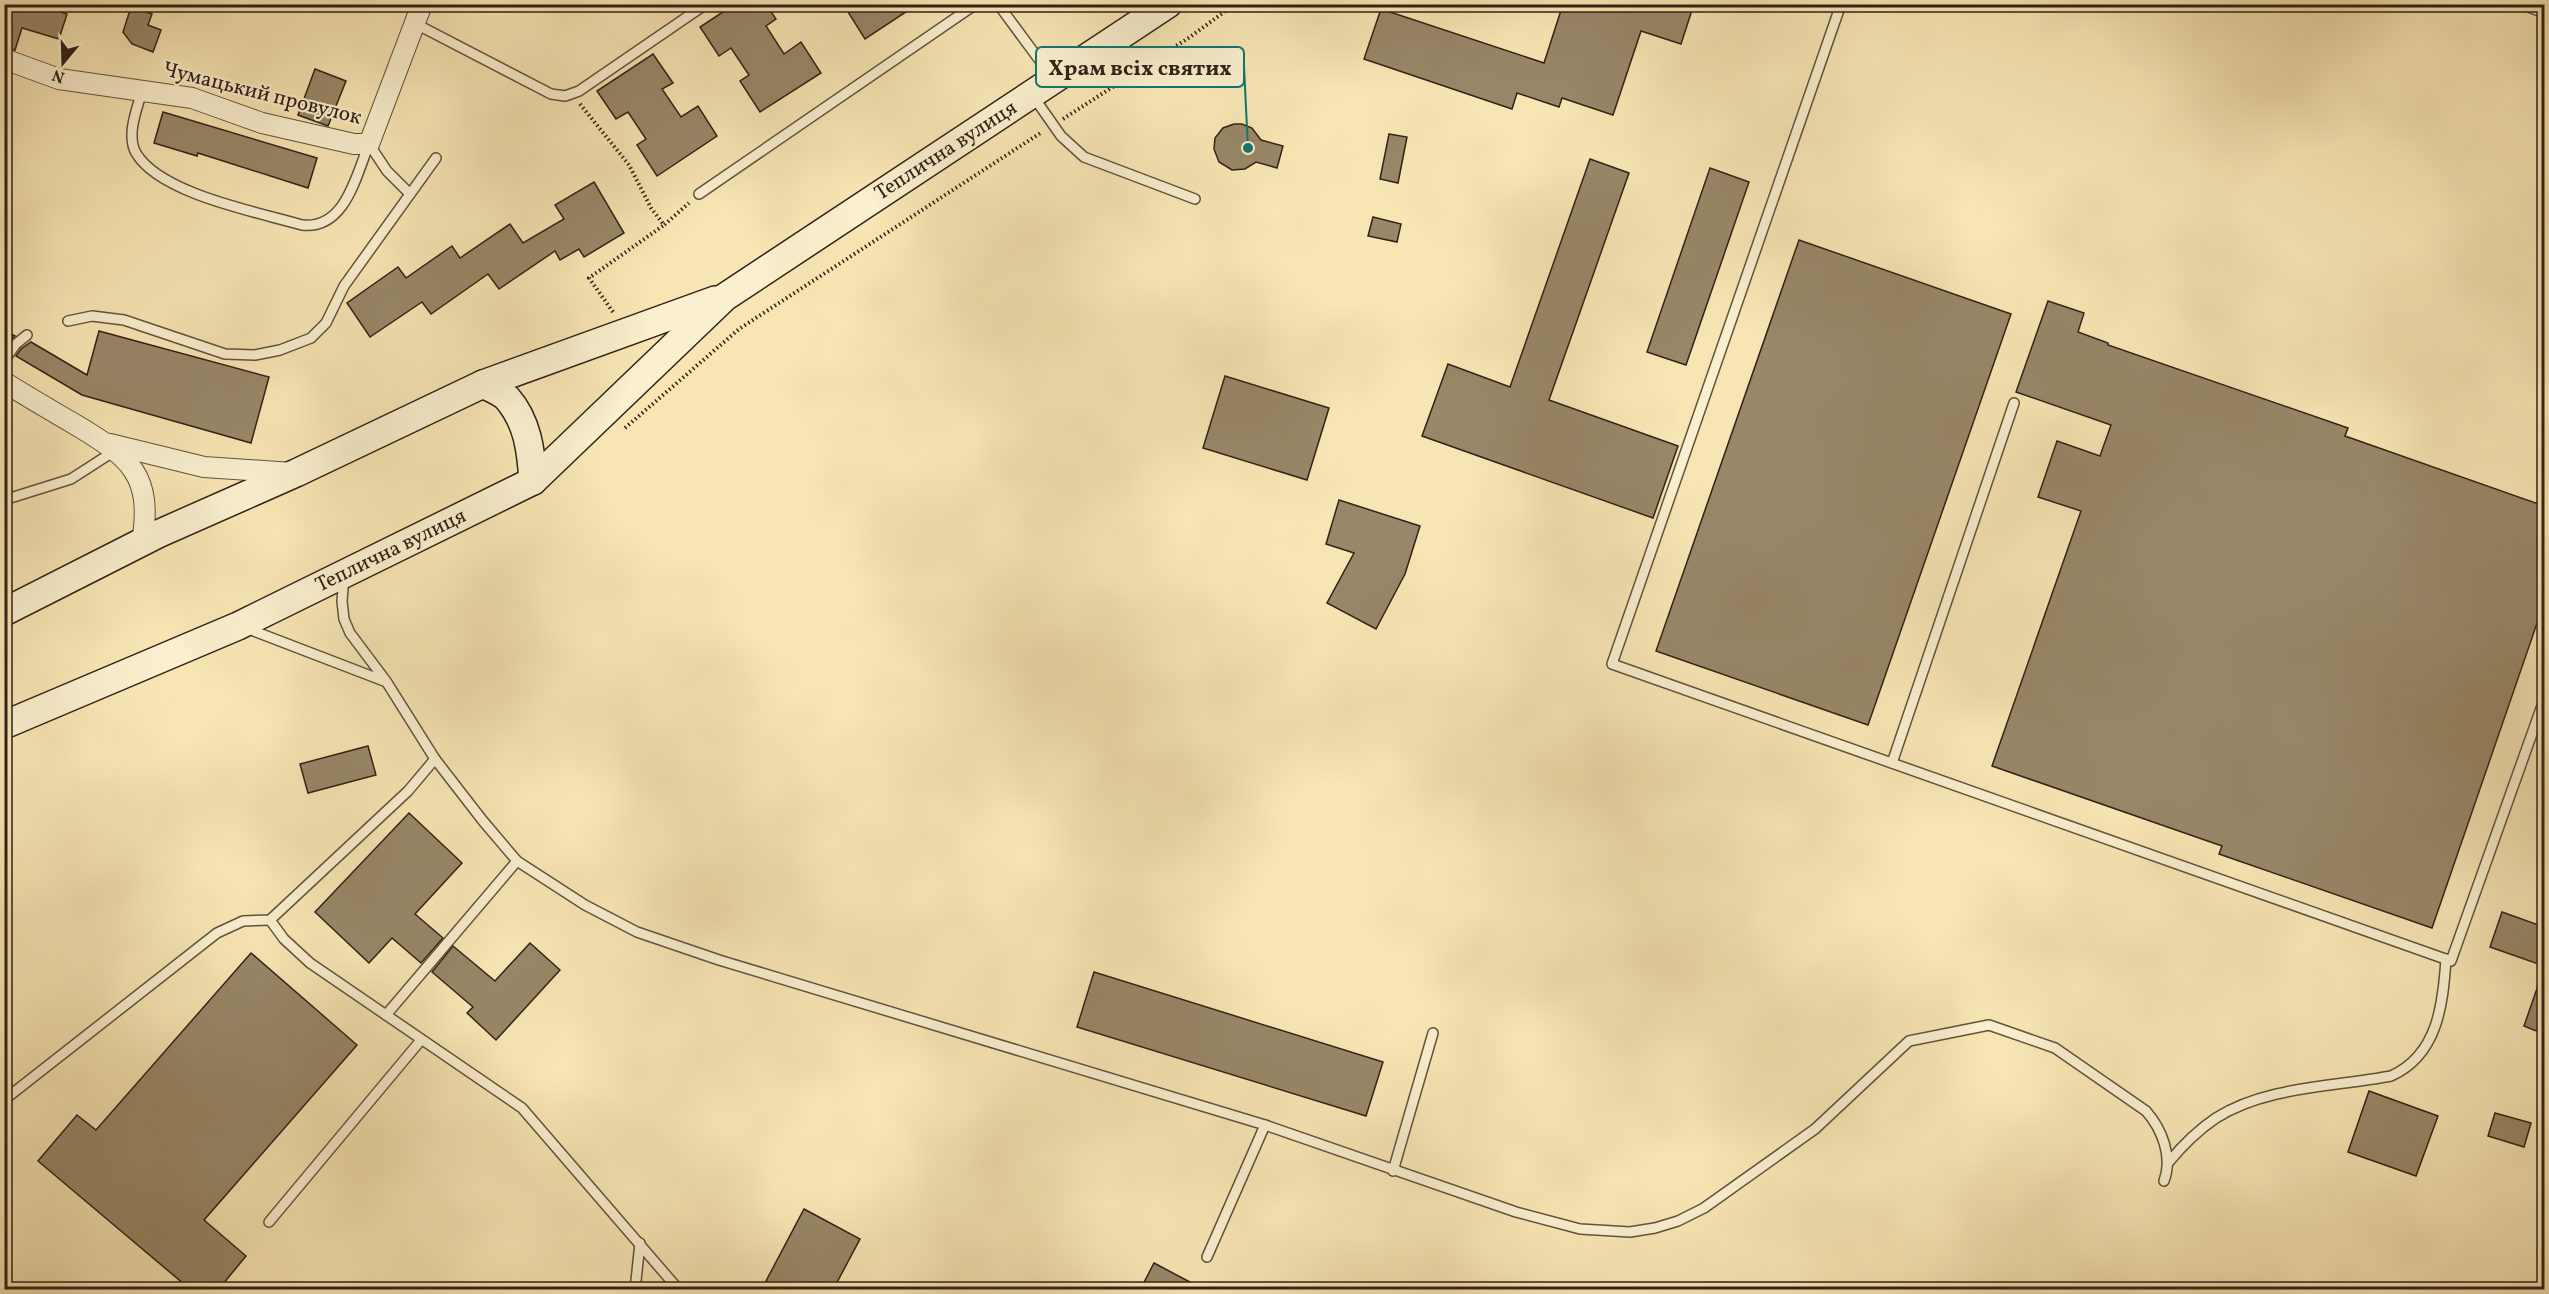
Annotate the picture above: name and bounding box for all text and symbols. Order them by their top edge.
north arrow [33,33,93,93]
callout: Храм всіх святих [1036,47,1244,87]
text: Храм всіх святих [1048,54,1232,85]
street label: Чумацький провулок [160,55,364,133]
text: N [49,63,68,88]
street label: Теплична вулиця [869,94,1023,208]
street label: Теплична вулиця [311,502,471,600]

